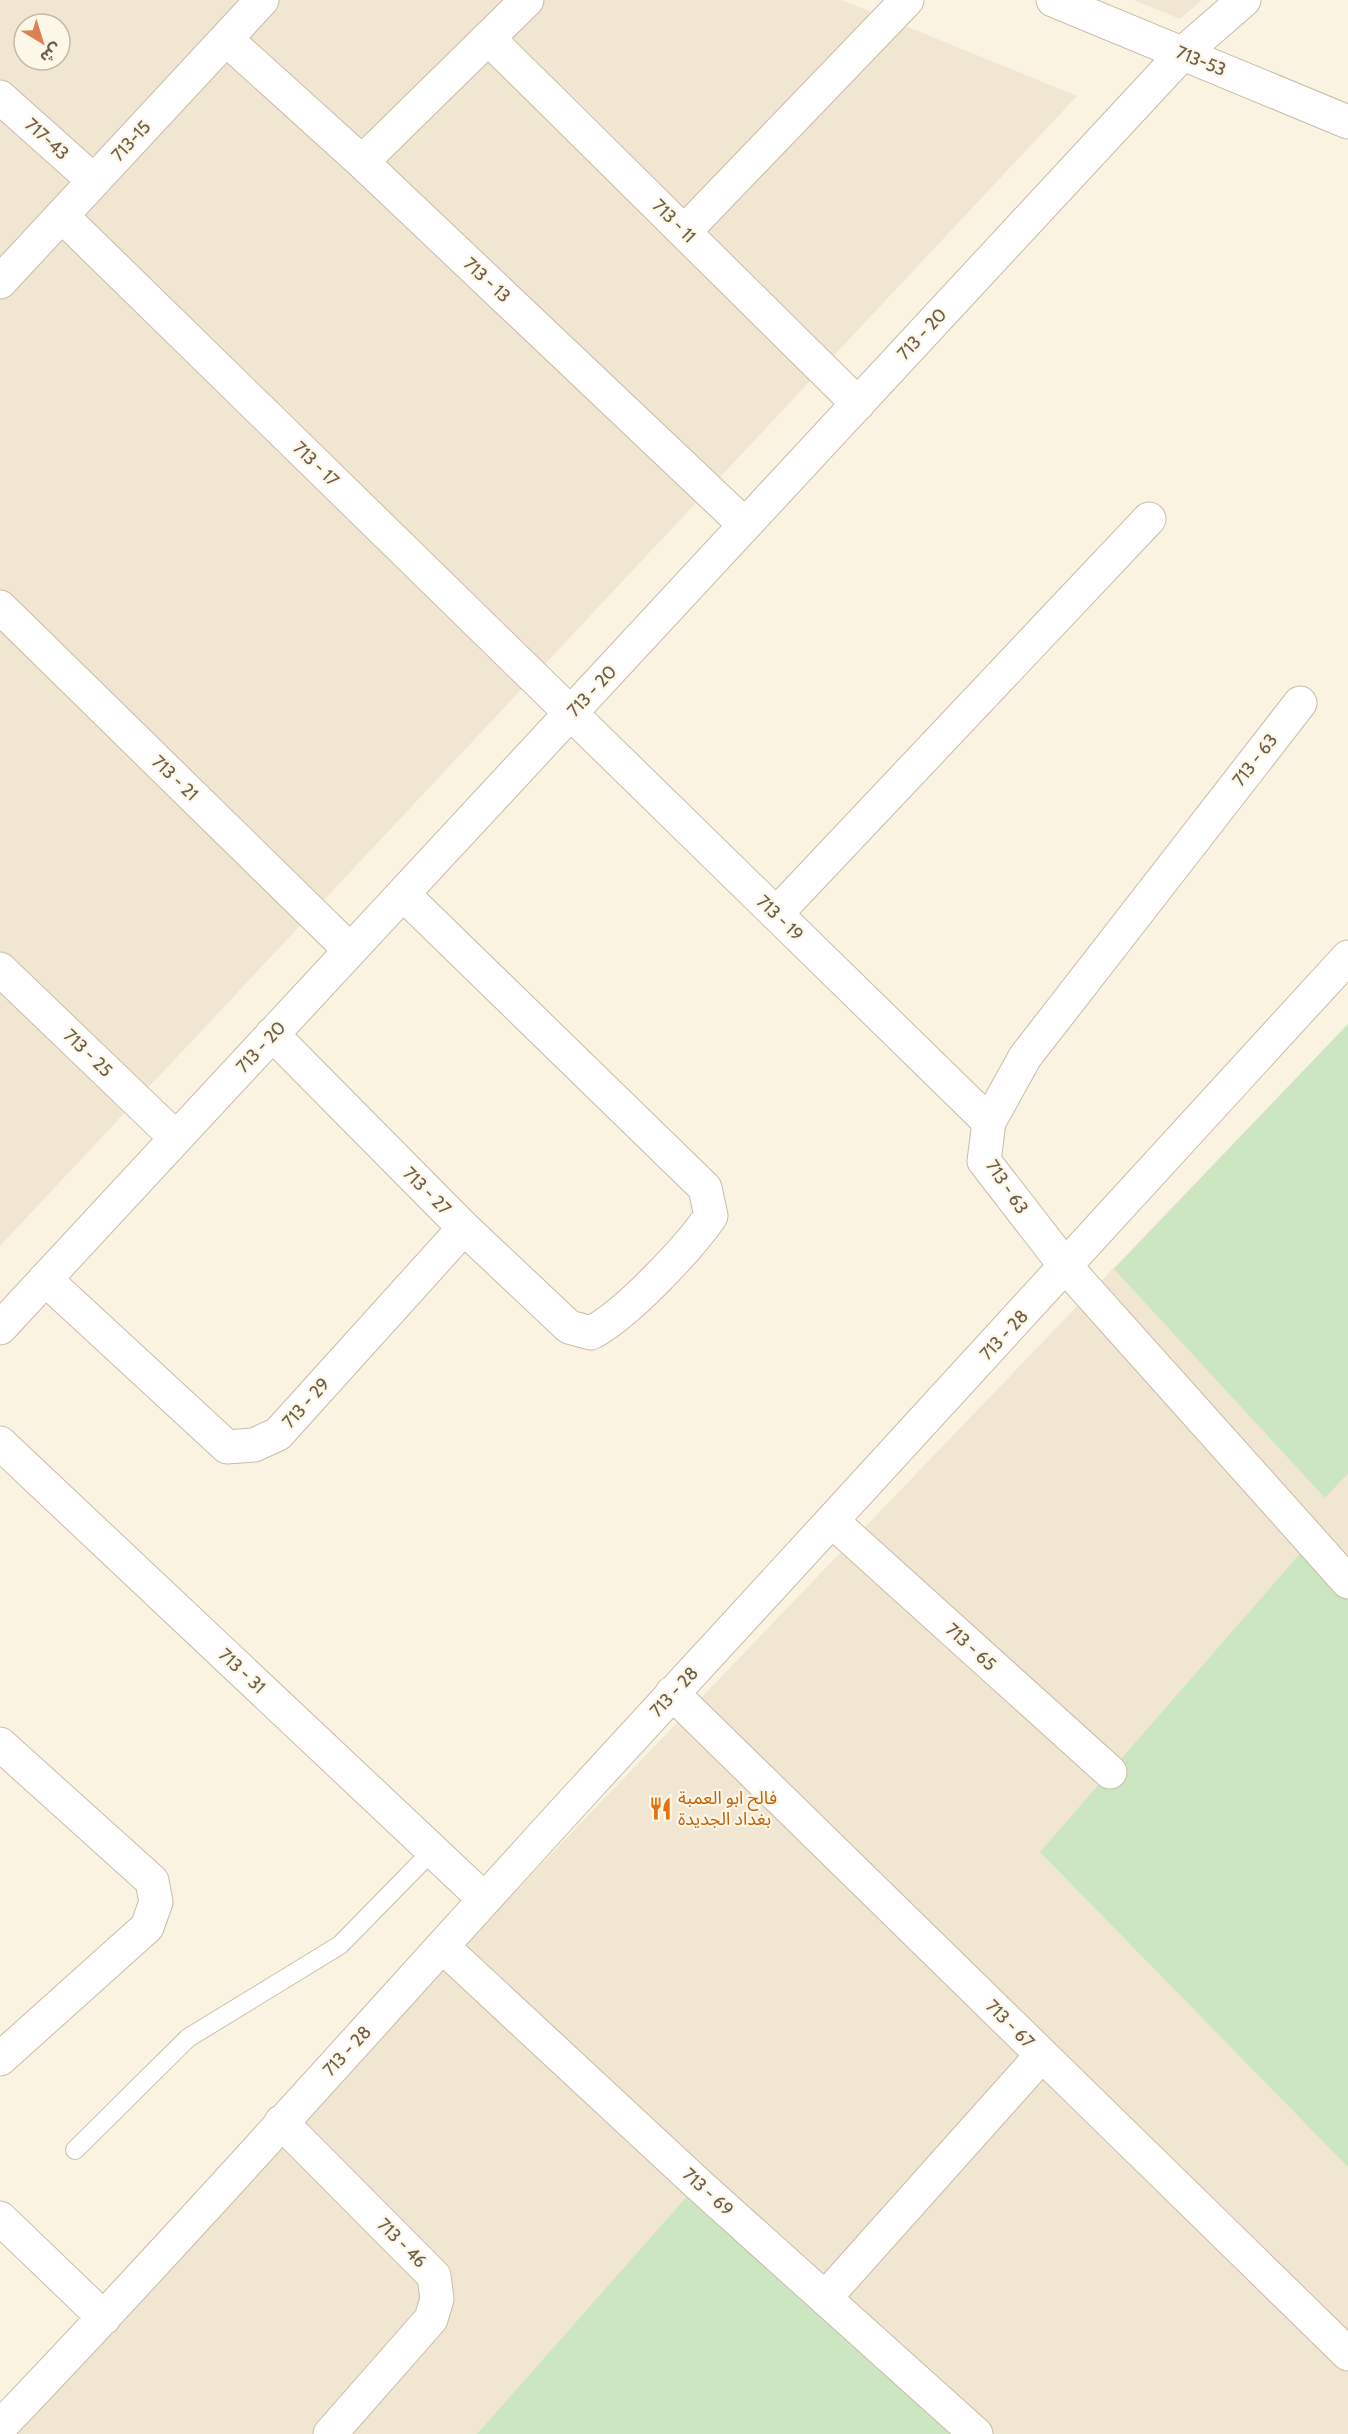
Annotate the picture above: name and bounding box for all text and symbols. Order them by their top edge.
north arrow [12,12,72,72]
text: ش [36,39,65,68]
street label: 713-53 [1173,41,1229,81]
street label: 717-43 [21,114,73,164]
street label: 713-15 [107,116,155,166]
street label: 713 - 11 [648,195,700,247]
street label: 713 - 13 [459,253,515,307]
street label: 713 - 20 [893,304,951,364]
street label: 713 - 17 [288,437,344,491]
street label: 713 - 20 [563,661,621,721]
street label: 713 - 63 [1228,729,1282,791]
street label: 713 - 21 [147,751,203,805]
street label: 713 - 19 [752,890,808,946]
street label: 713 - 20 [232,1017,290,1077]
street label: 713 - 25 [59,1024,117,1082]
street label: 713 - 63 [981,1156,1033,1218]
street label: 713 - 27 [398,1162,456,1220]
street label: 713 - 28 [975,1305,1033,1365]
street label: 713 - 29 [278,1373,334,1433]
street label: 713 - 65 [941,1619,1001,1675]
street label: 713 - 31 [214,1644,270,1698]
street label: 713 - 28 [645,1662,703,1722]
place label: فالح ابو العمبة بغداد الجديدة [678,1787,777,1830]
restaurant icon: فالح ابو العمبة بغداد الجديدة [647,1795,673,1821]
street label: 713 - 67 [981,1995,1039,2053]
street label: 713 - 28 [318,2021,376,2081]
street label: 713 - 69 [678,2163,738,2221]
street label: 713 - 46 [373,2214,431,2272]

